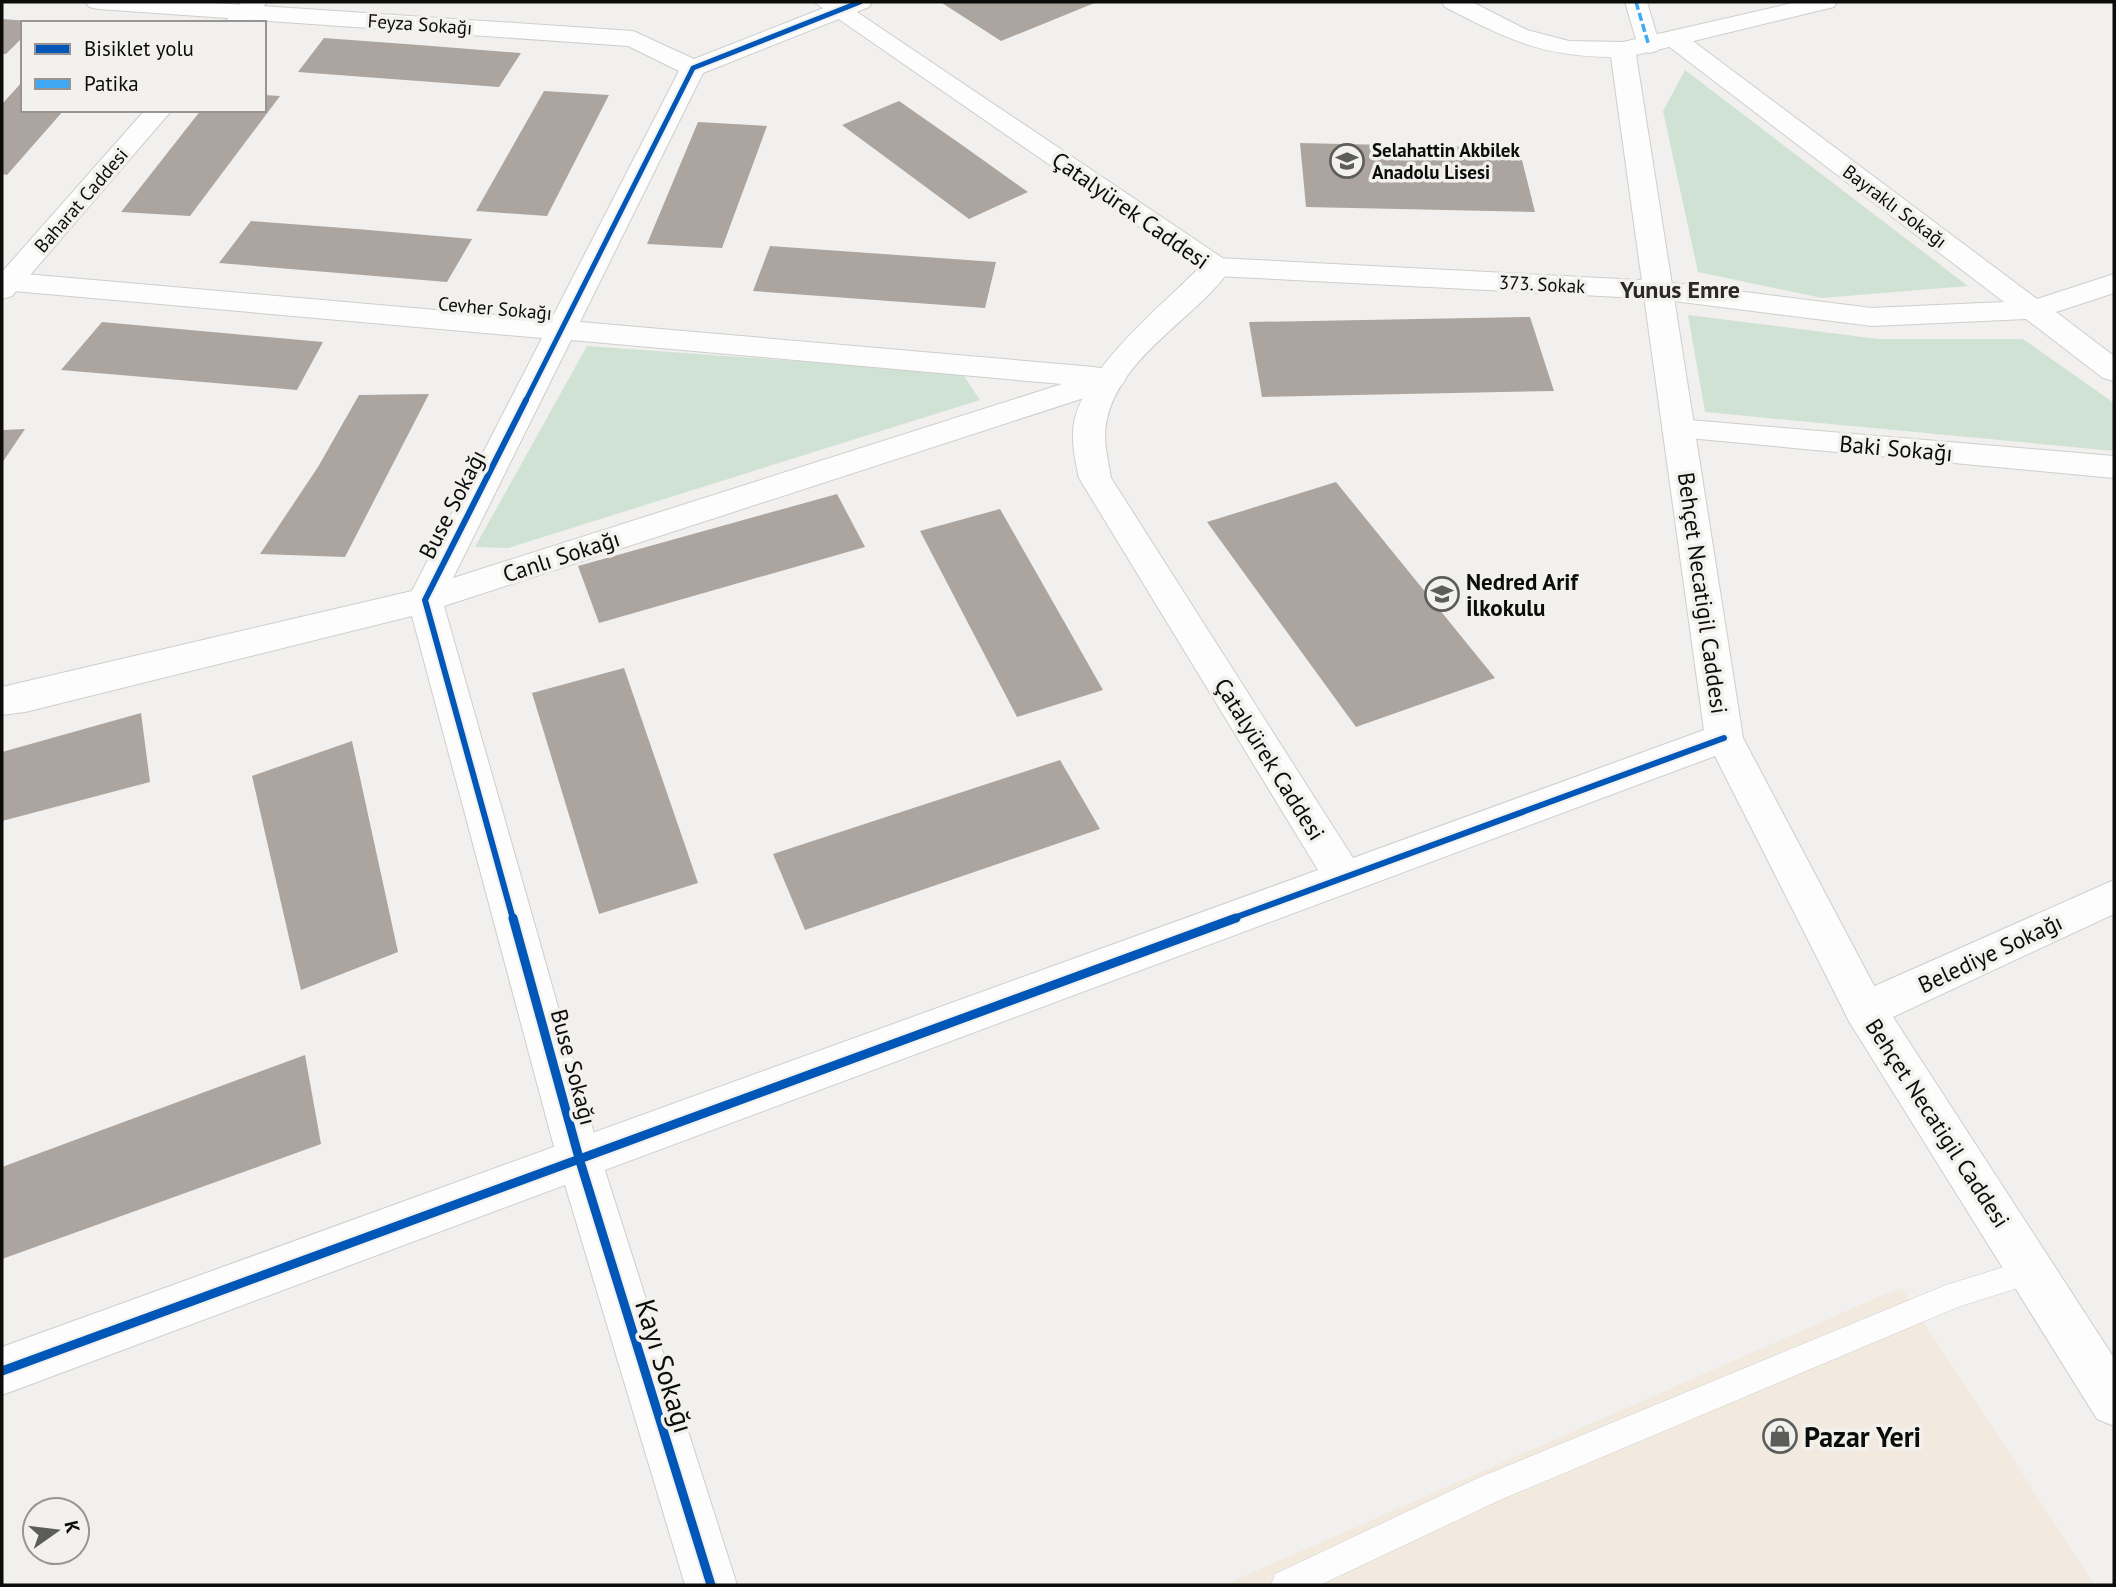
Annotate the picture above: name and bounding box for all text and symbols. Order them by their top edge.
street label: Feyza Sokağı [367,8,473,40]
legend [21,21,266,112]
text: Bisiklet yolu [84,35,194,62]
text: Patika [84,70,139,97]
place label: Selahattin Akbilek Anadolu Lisesi [1372,138,1521,184]
school or university icon: Selahattin Akbilek Anadolu Lisesi [1328,142,1366,180]
street label: Baharat Caddesi [29,143,133,257]
street label: Çatalyürek Caddesi [1047,145,1215,275]
street label: Bayraklı Sokağı [1838,159,1952,253]
street label: 373. Sokak [1498,270,1586,298]
district label: Yunus Emre [1619,274,1740,305]
street label: Cevher Sokağı [437,291,553,325]
street label: Baki Sokağı [1838,429,1954,467]
street label: Buse Sokağı [412,444,492,564]
street label: Behçet Necatigil Caddesi [1672,470,1734,716]
street label: Canlı Sokağı [499,523,623,589]
place label: Nedred Arif İlkokulu [1466,567,1579,622]
school or university icon: Nedred Arif İlkokulu [1423,575,1461,613]
street label: Çatalyürek Caddesi [1209,673,1331,845]
street label: Belediye Sokağı [1913,907,2067,999]
street label: Buse Sokağı [545,1006,603,1128]
street label: Behçet Necatigil Caddesi [1859,1013,2017,1233]
street label: Kayı Sokağı [627,1295,703,1437]
shop icon: Pazar Yeri [1761,1417,1799,1455]
place label: Pazar Yeri [1804,1418,1921,1455]
north arrow [21,1496,91,1566]
text: K [59,1518,86,1536]

